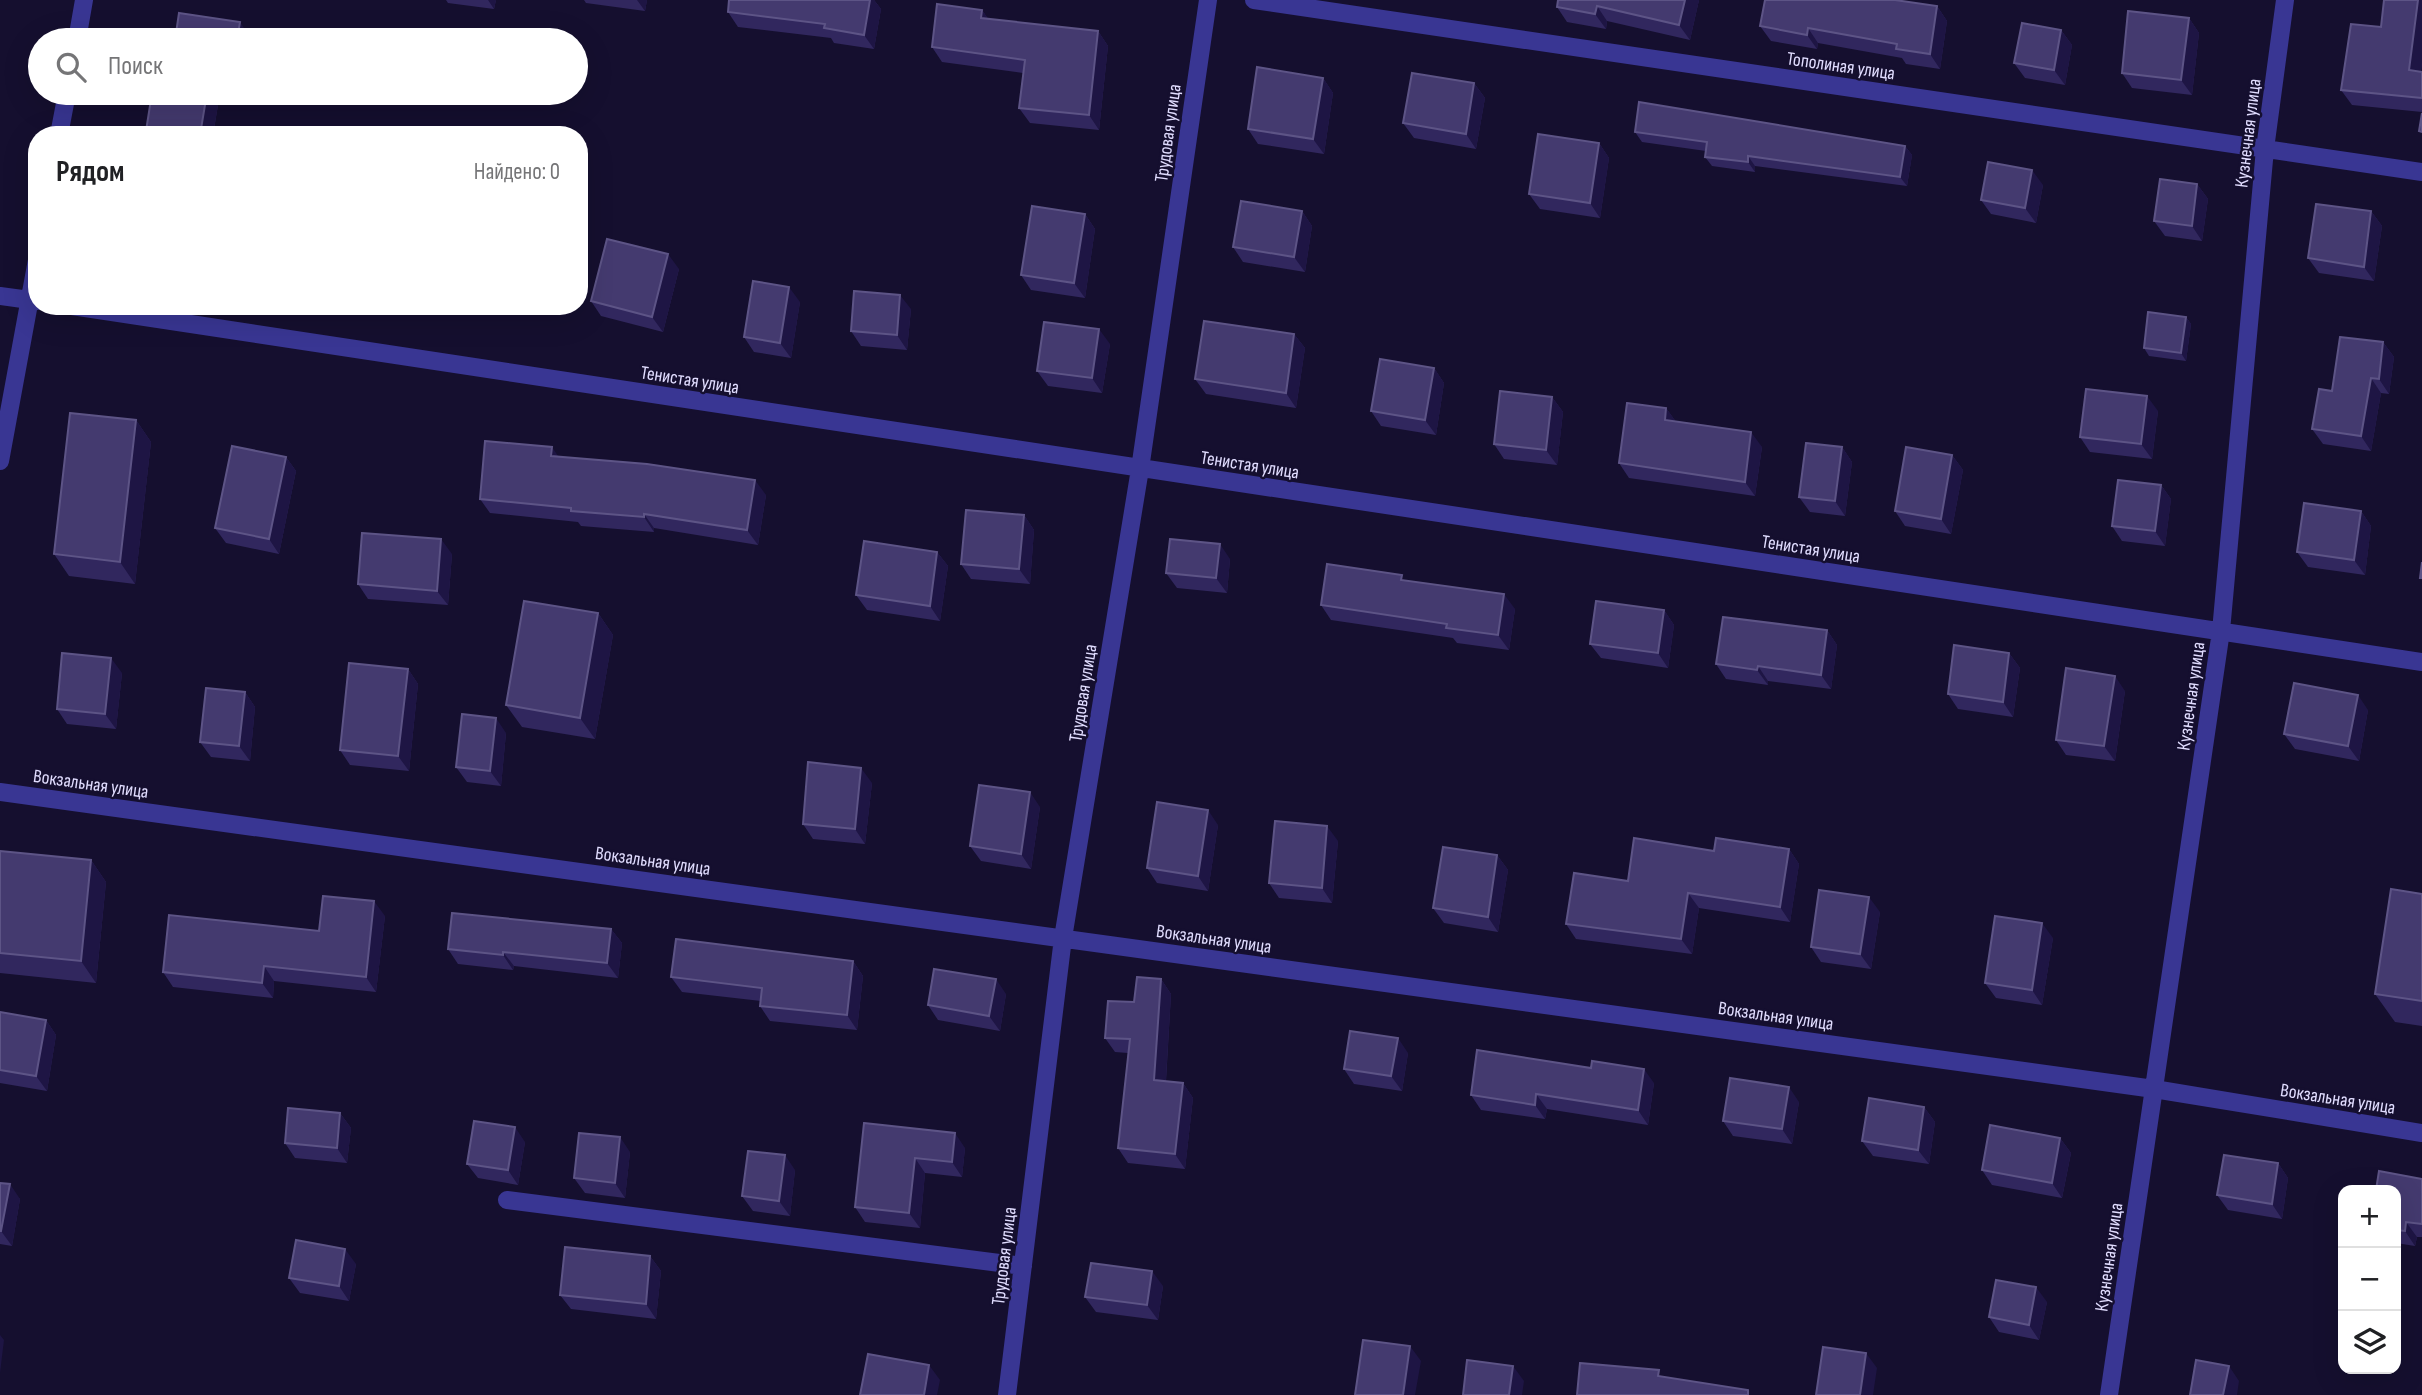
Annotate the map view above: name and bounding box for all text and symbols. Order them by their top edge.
search box [28,28,588,105]
street label: Тополиная улица [1785,47,1896,85]
icon: search [52,48,90,86]
text: Поиск [108,51,163,82]
street label: Кузнечная улица [2230,77,2267,189]
street label: Трудовая улица [1150,83,1187,184]
text: Рядом [56,154,124,190]
text: Найдено: 0 [474,158,560,186]
street label: Тенистая улица [639,361,741,400]
street label: Тенистая улица [1199,446,1301,485]
street label: Тенистая улица [1760,530,1862,569]
street label: Кузнечная улица [2172,640,2210,752]
street label: Трудовая улица [1064,643,1103,744]
street label: Вокзальная улица [32,765,150,804]
street label: Вокзальная улица [594,842,712,881]
street label: Вокзальная улица [1155,920,1273,959]
street label: Вокзальная улица [1717,997,1835,1036]
street label: Вокзальная улица [2279,1079,2397,1120]
map controls [2338,1185,2401,1374]
button: + [2338,1185,2401,1248]
street label: Кузнечная улица [2090,1201,2128,1313]
street label: Трудовая улица [987,1206,1022,1307]
button: − [2338,1248,2401,1311]
button: layers [2338,1311,2401,1374]

